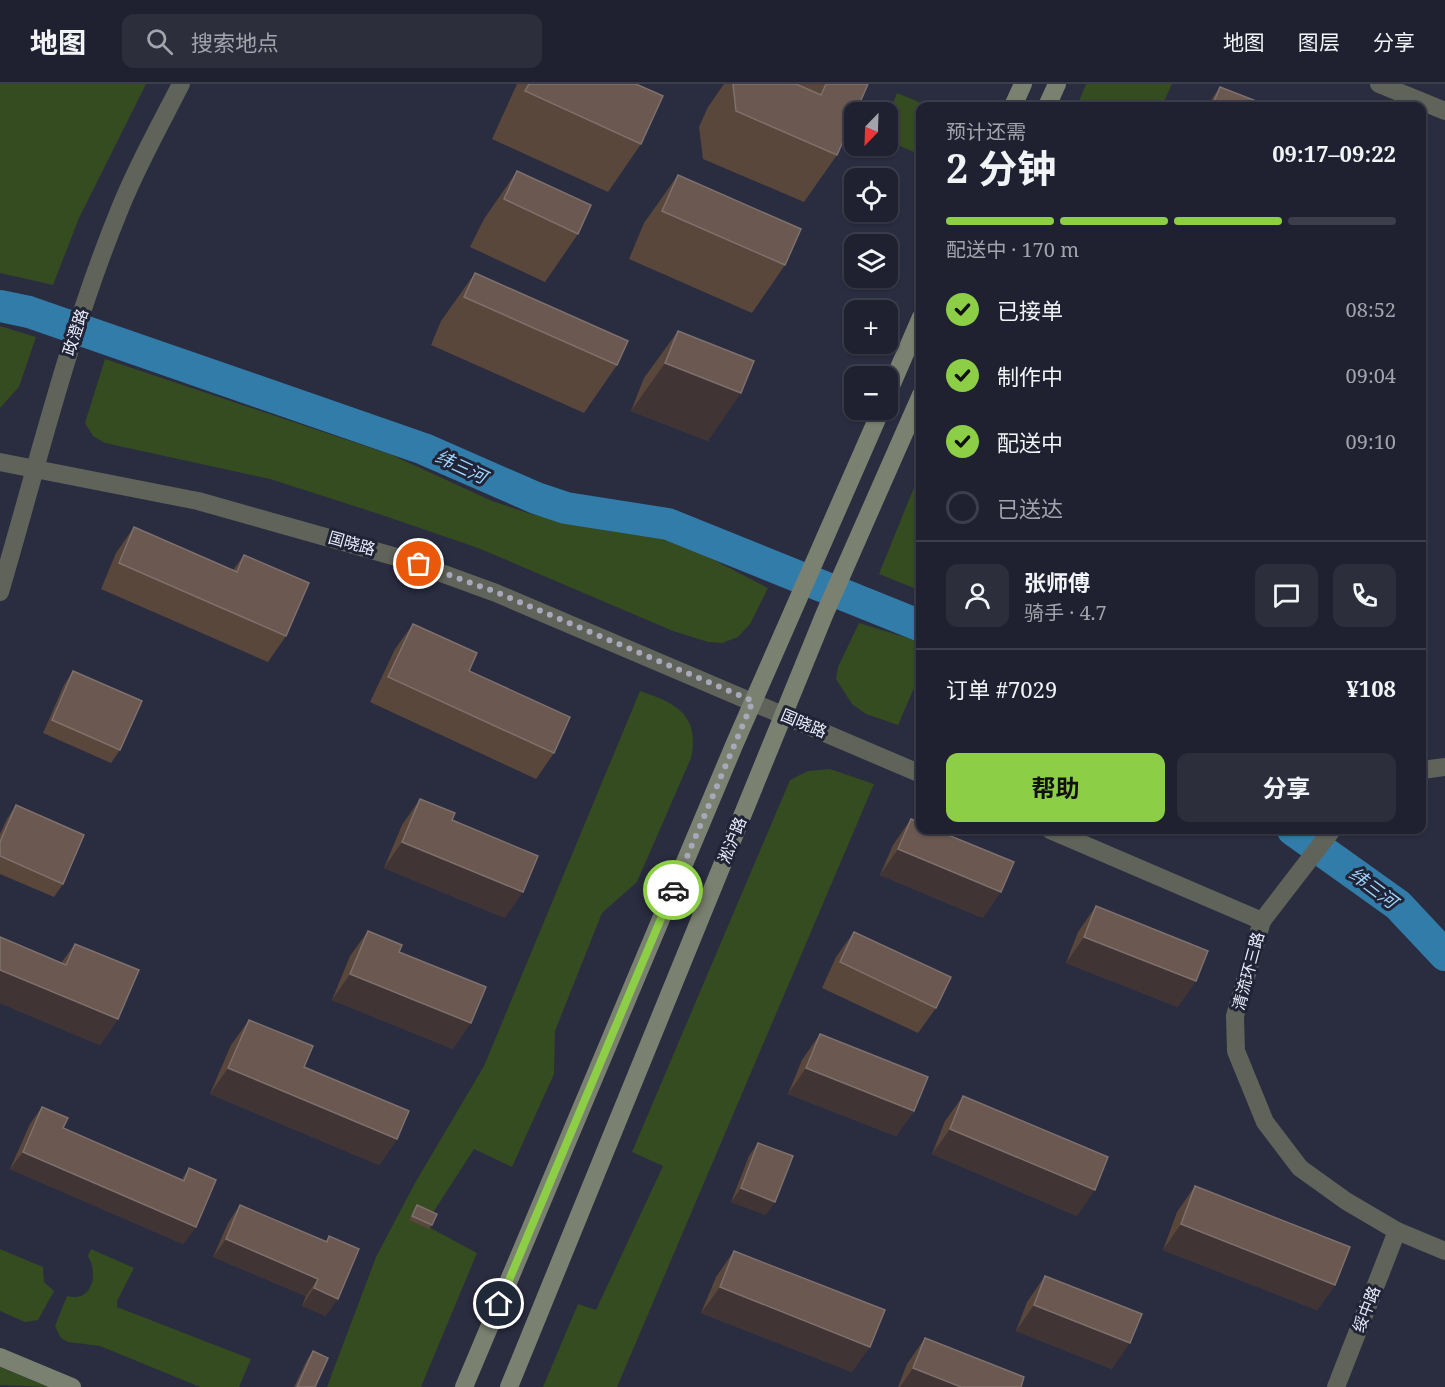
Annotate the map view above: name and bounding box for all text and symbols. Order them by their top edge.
search box [122,14,542,68]
text: 地图 [30,23,86,61]
icon: search [143,25,176,58]
text: 搜索地点 [191,27,279,57]
text: 地图 [1223,28,1265,56]
text: 图层 [1298,28,1340,56]
text: 分享 [1373,28,1415,56]
north arrow [844,102,898,156]
map controls [844,102,898,420]
text: 预计还需 [946,118,1026,145]
text: 09:17–09:22 [1272,138,1396,168]
text: 2 分钟 [946,141,1056,194]
button: locate [844,168,898,222]
button: layers [844,234,898,288]
text: 配送中 · 170 m [946,236,1079,263]
icon: check [946,293,979,326]
text: 已接单 [997,295,1063,325]
text: 08:52 [1346,296,1396,323]
button: + [844,300,898,354]
street label: 政澄路 [57,306,93,358]
icon: check [946,359,979,392]
text: 制作中 [997,361,1063,391]
text: 09:04 [1346,362,1396,389]
button: − [844,366,898,420]
icon: check [946,425,979,458]
text: 配送中 [997,427,1063,457]
text: 09:10 [1346,428,1396,455]
water label: 纬三河 [432,444,494,490]
text: 已送达 [997,493,1063,523]
street label: 国晓路 [326,526,378,560]
pin [393,538,444,589]
icon: bag [402,547,435,580]
button: person [946,564,1009,627]
button: chat [1255,564,1318,627]
button: phone [1333,564,1396,627]
text: 张师傅 [1024,567,1090,597]
text: 骑手 · 4.7 [1024,599,1107,626]
text: ¥108 [1346,673,1396,703]
text: 订单 #7029 [946,674,1057,704]
street label: 国晓路 [778,703,830,743]
button: 帮助 [946,753,1165,822]
button: 分享 [1177,753,1396,822]
street label: 淞沪路 [713,814,751,866]
courier [643,860,703,920]
water label: 纬三河 [1345,861,1405,915]
icon: car [657,874,690,907]
street label: 清流环三路 [1227,930,1269,1012]
pin [473,1278,524,1329]
street label: 绥中路 [1347,1283,1385,1335]
icon: home [482,1287,515,1320]

